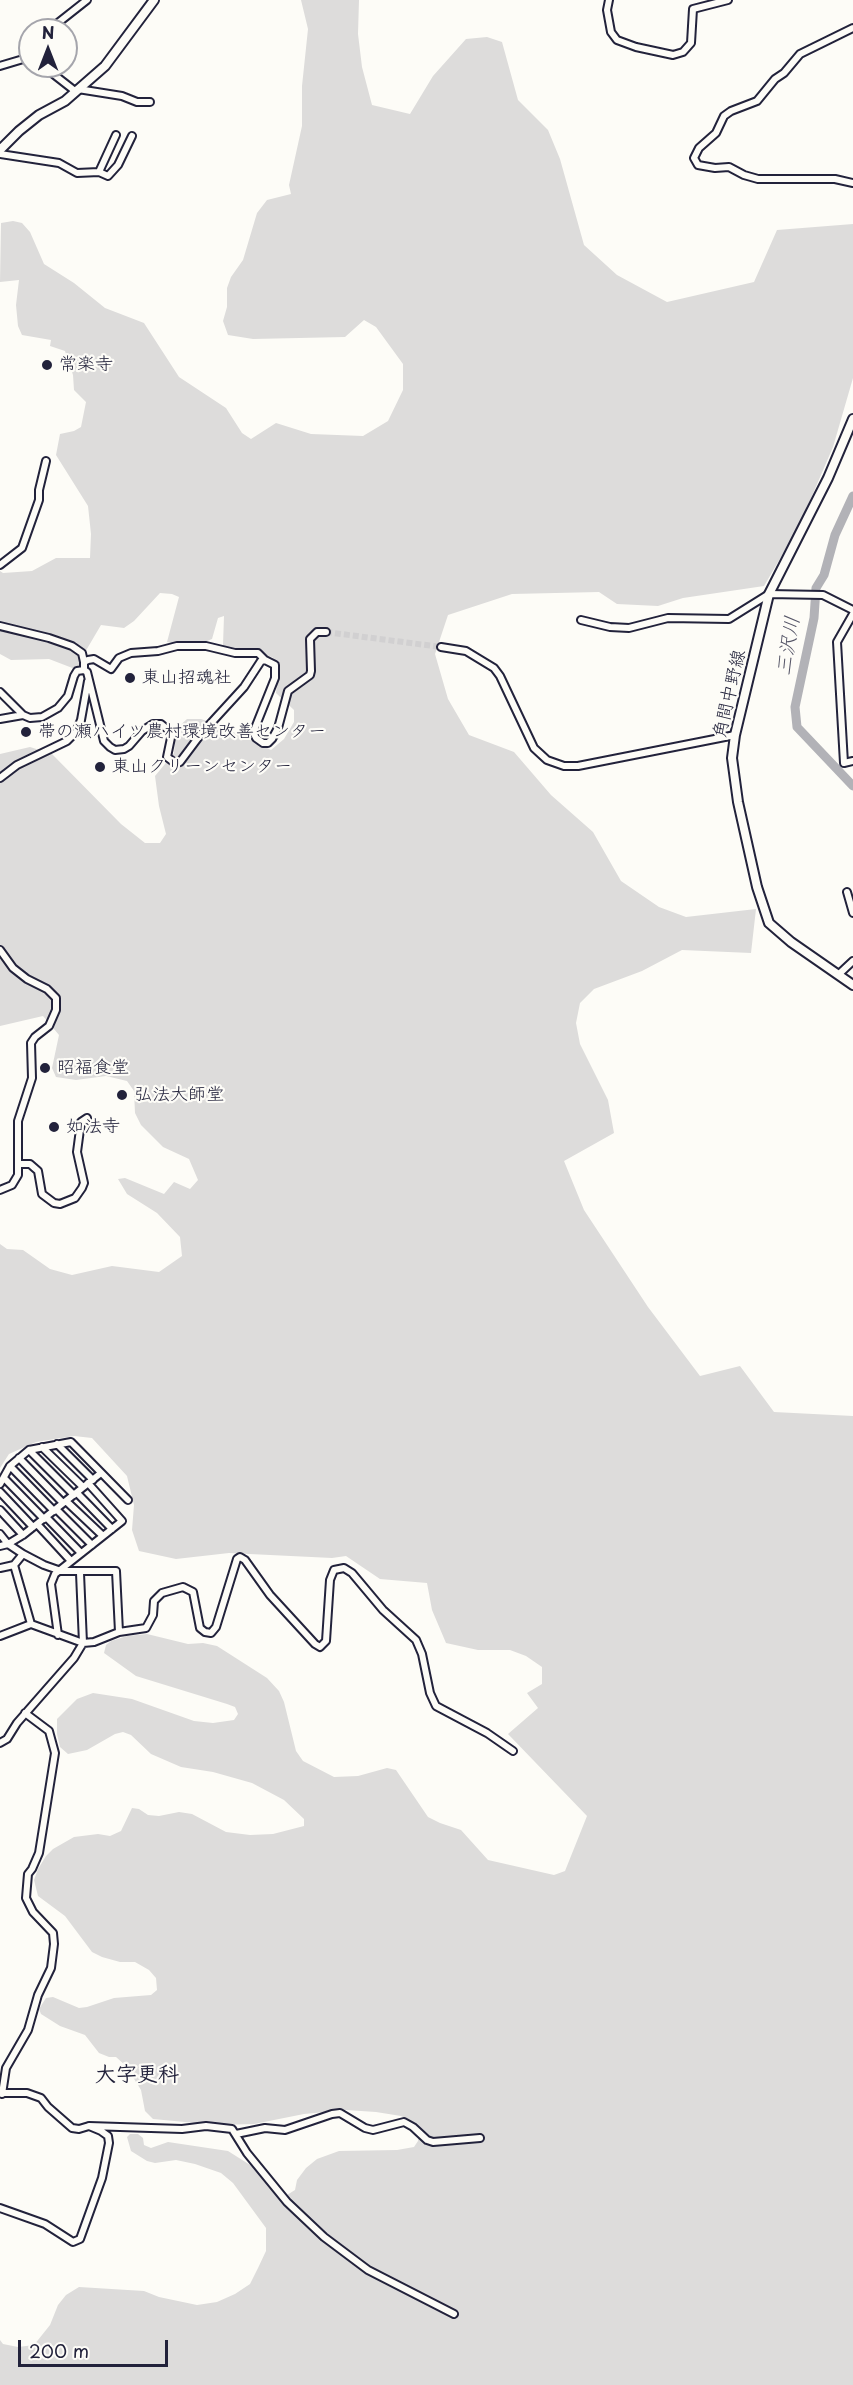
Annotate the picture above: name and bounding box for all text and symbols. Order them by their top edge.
north arrow [18,18,78,78]
text: N [42,20,54,44]
place label: 常楽寺 [59,354,113,376]
marker: 常楽寺 [40,358,54,372]
water label: 三沢川 [772,614,806,678]
street label: 角間中野線 [709,648,751,740]
place label: 東山招魂社 [142,667,232,689]
marker: 東山招魂社 [123,671,137,685]
place label: 帯の瀬ハイツ農村環境改善センター [38,721,326,743]
marker: 帯の瀬ハイツ農村環境改善センター [19,725,33,739]
place label: 東山クリーンセンター [112,756,292,778]
marker: 東山クリーンセンター [93,760,107,774]
place label: 昭福食堂 [57,1057,129,1079]
marker: 昭福食堂 [38,1061,52,1075]
place label: 弘法大師堂 [134,1084,224,1106]
marker: 弘法大師堂 [115,1088,129,1102]
place label: 如法寺 [66,1116,120,1138]
marker: 如法寺 [47,1120,61,1134]
district label: 大字更科 [95,2062,179,2088]
scale bar [21,2328,171,2366]
text: 200 m [29,2337,89,2364]

